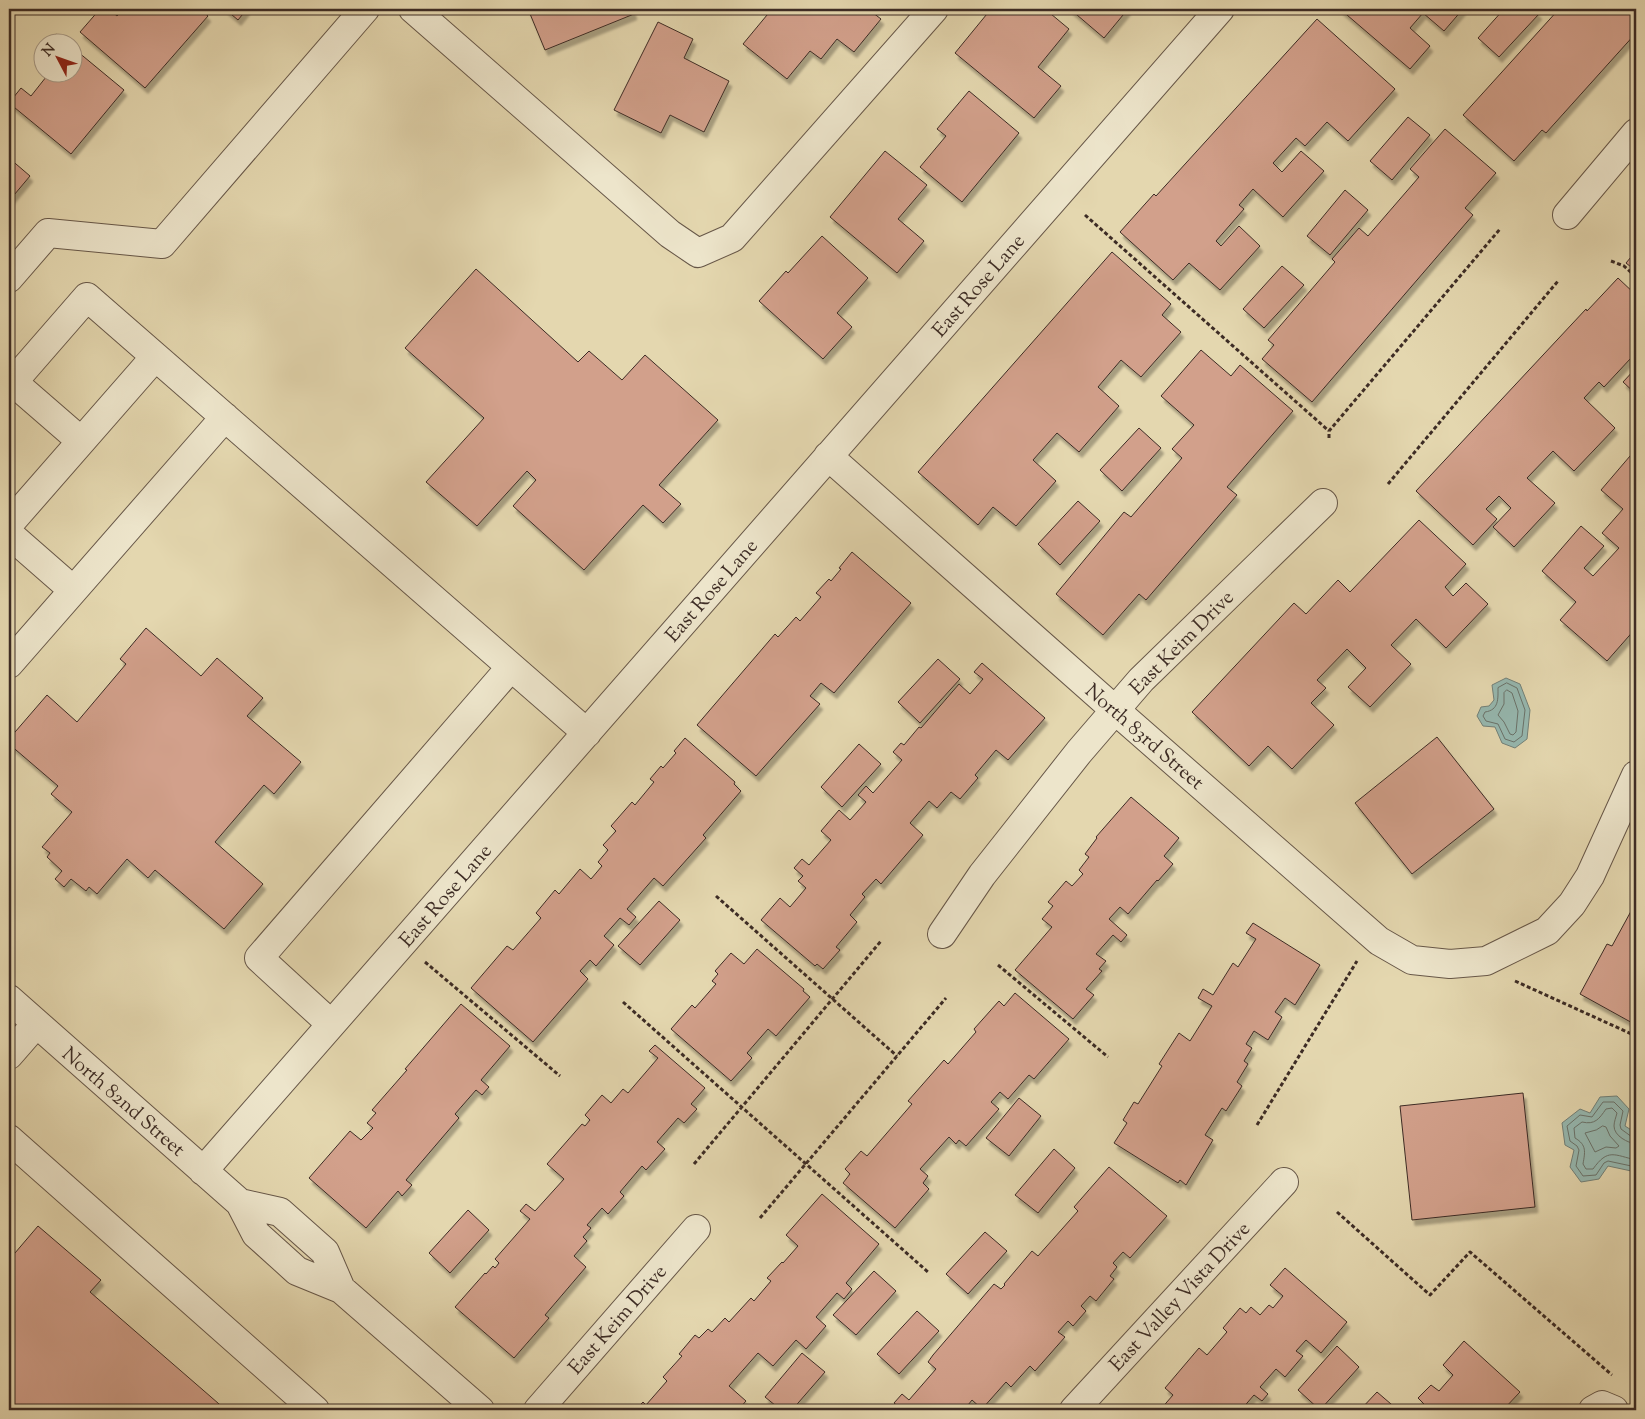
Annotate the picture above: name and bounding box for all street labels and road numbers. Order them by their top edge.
street label: East Rose Lane [927,229,1033,345]
street label: East Rose Lane [660,534,766,650]
street label: East Keim Drive [1124,585,1242,703]
street label: North 83rd Street [1077,678,1209,798]
street label: East Rose Lane [394,839,500,955]
street label: North 82nd Street [54,1041,190,1165]
street label: East Valley Vista Drive [1104,1216,1258,1379]
street label: East Keim Drive [563,1259,675,1382]

